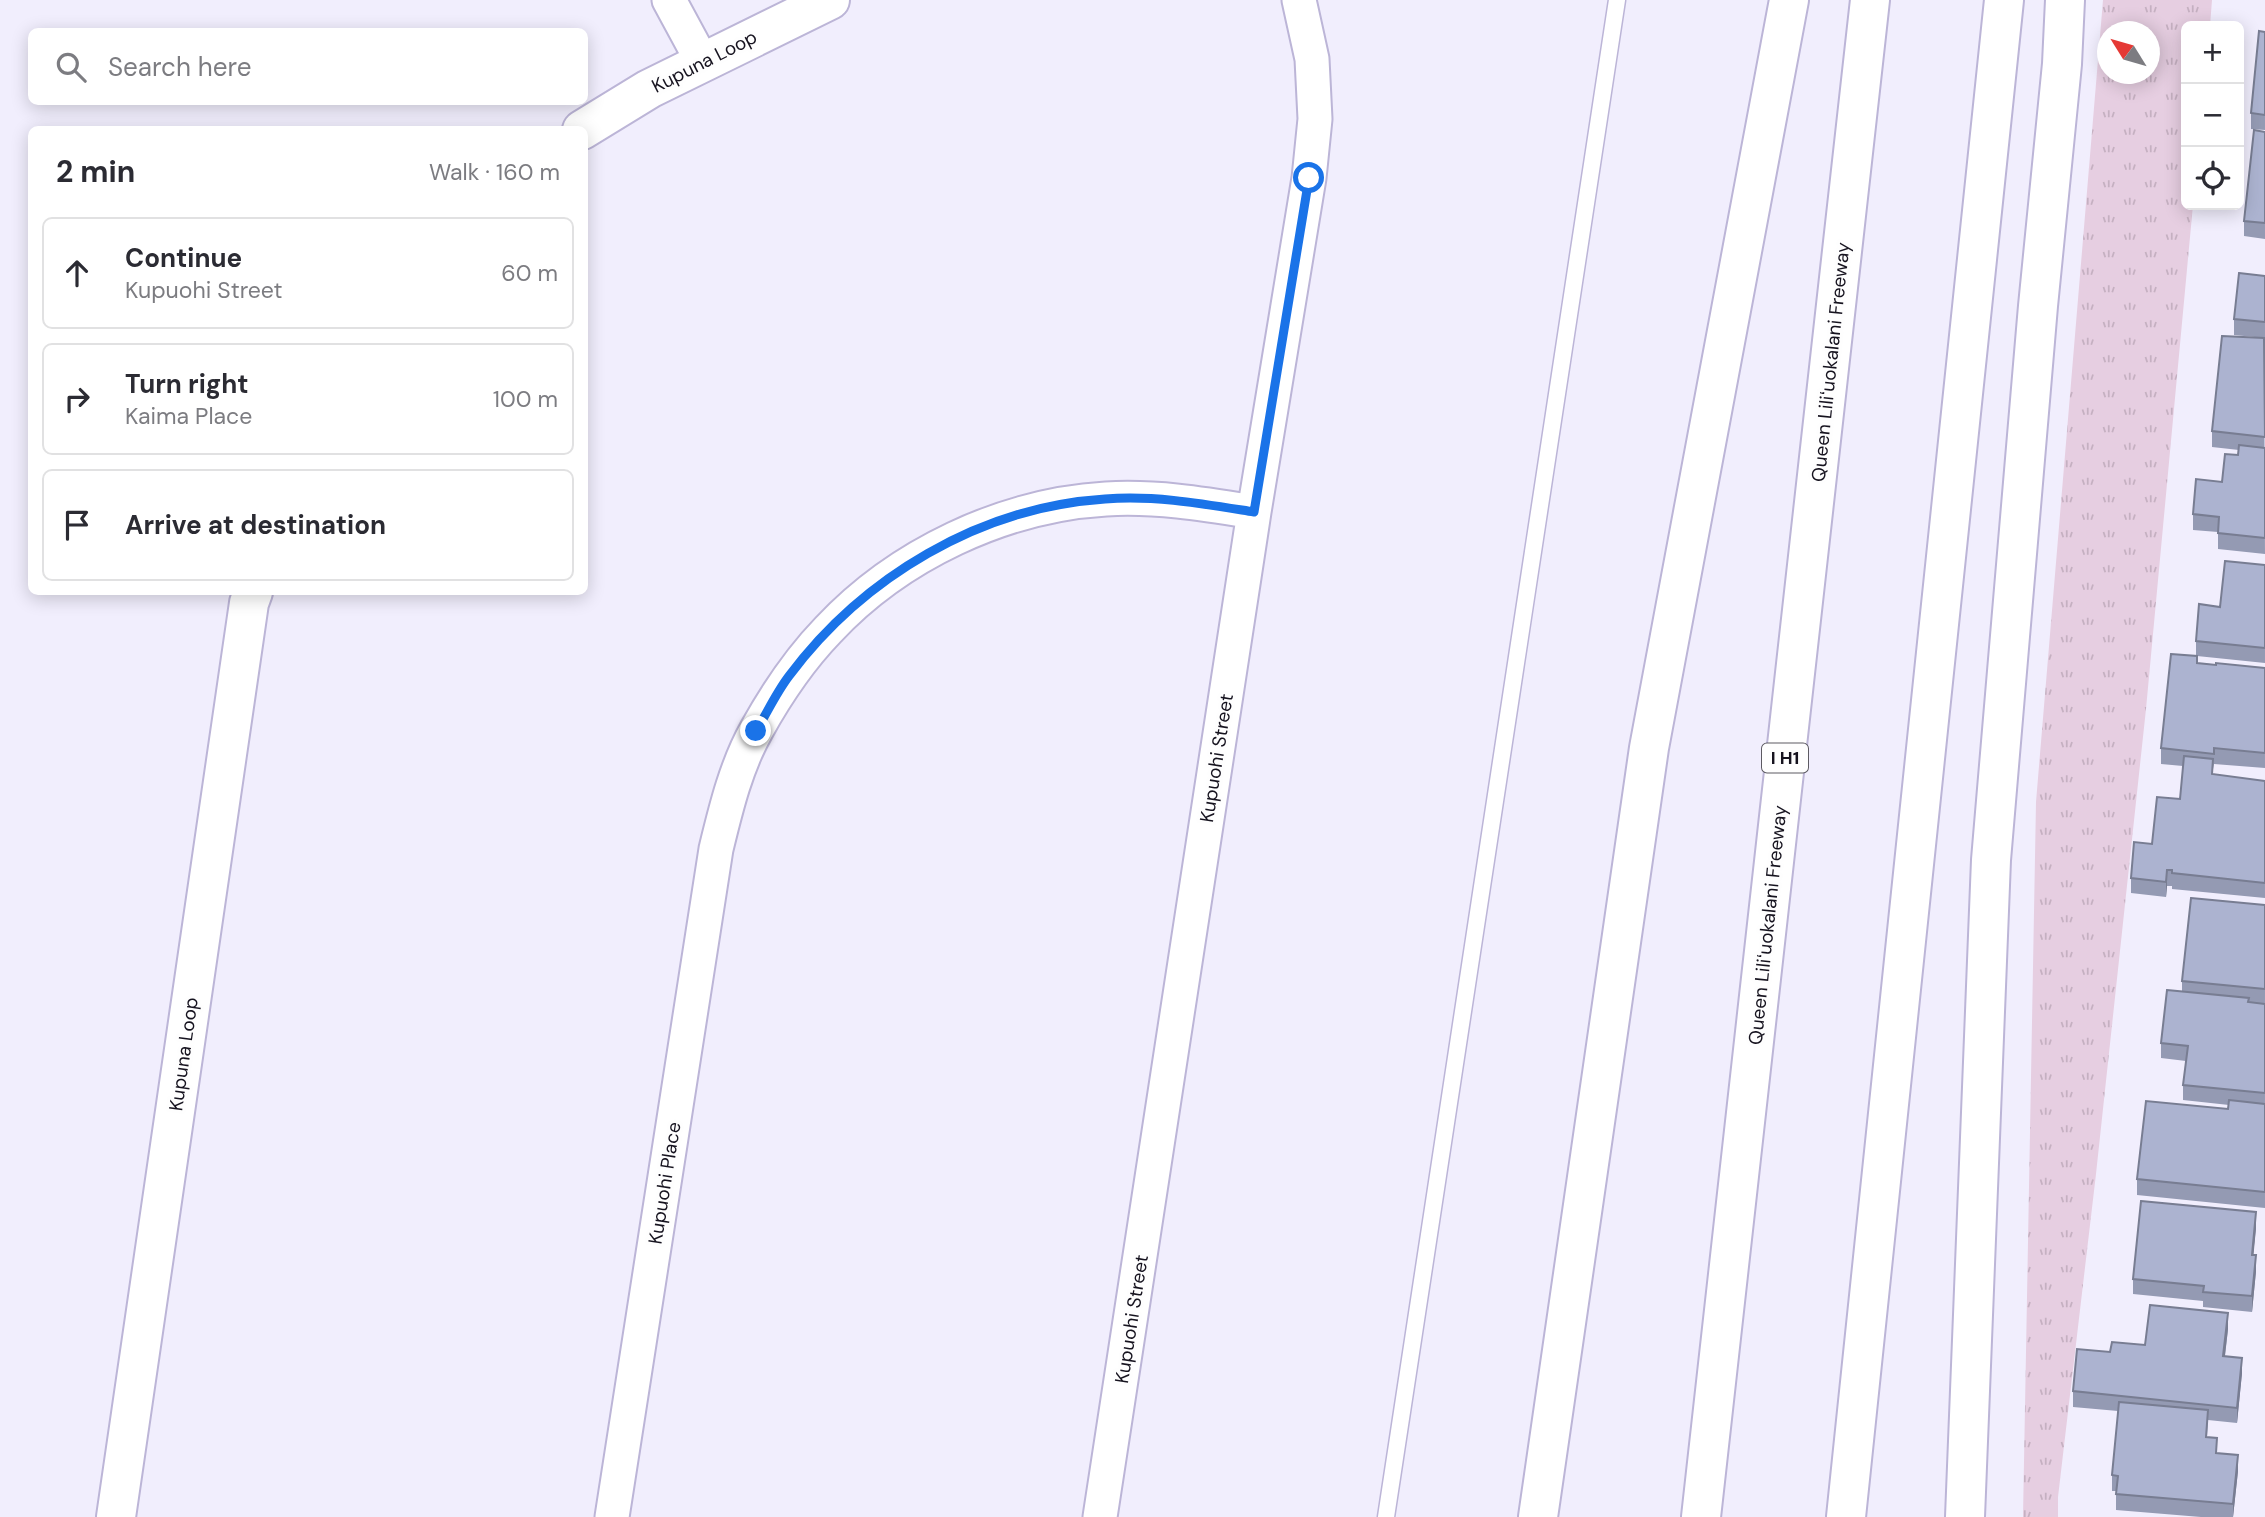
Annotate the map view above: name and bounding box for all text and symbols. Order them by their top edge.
north arrow [2097,21,2160,84]
map controls [2181,21,2244,210]
button: + [2181,21,2244,84]
street label: Kupuna Loop [647,24,761,99]
search box [28,28,588,105]
icon: search [52,48,90,86]
text: Search here [108,50,251,84]
button: − [2181,84,2244,147]
button: locate [2181,147,2244,210]
text: 2 min [56,152,135,191]
text: Walk · 160 m [429,157,560,187]
route start [1293,162,1324,193]
text: Continue [125,241,242,275]
street label: Queen Liliʻuokalani Freeway [1805,241,1856,483]
icon: ahead [58,254,96,292]
text: 60 m [501,258,558,288]
text: Kupuohi Street [125,275,282,305]
text: Turn right [125,367,249,401]
icon: right [58,380,96,418]
text: 100 m [493,384,558,414]
text: Kaima Place [125,401,252,431]
icon: arrive [58,506,96,544]
text: Arrive at destination [125,508,386,542]
street label: Kupuohi Street [1194,692,1239,824]
route end [740,715,771,746]
road number: I H1 [1762,744,1808,772]
street label: Queen Liliʻuokalani Freeway [1742,804,1793,1046]
street label: Kupuna Loop [163,995,204,1113]
street label: Kupuohi Place [642,1120,687,1246]
street label: Kupuohi Street [1109,1253,1154,1385]

